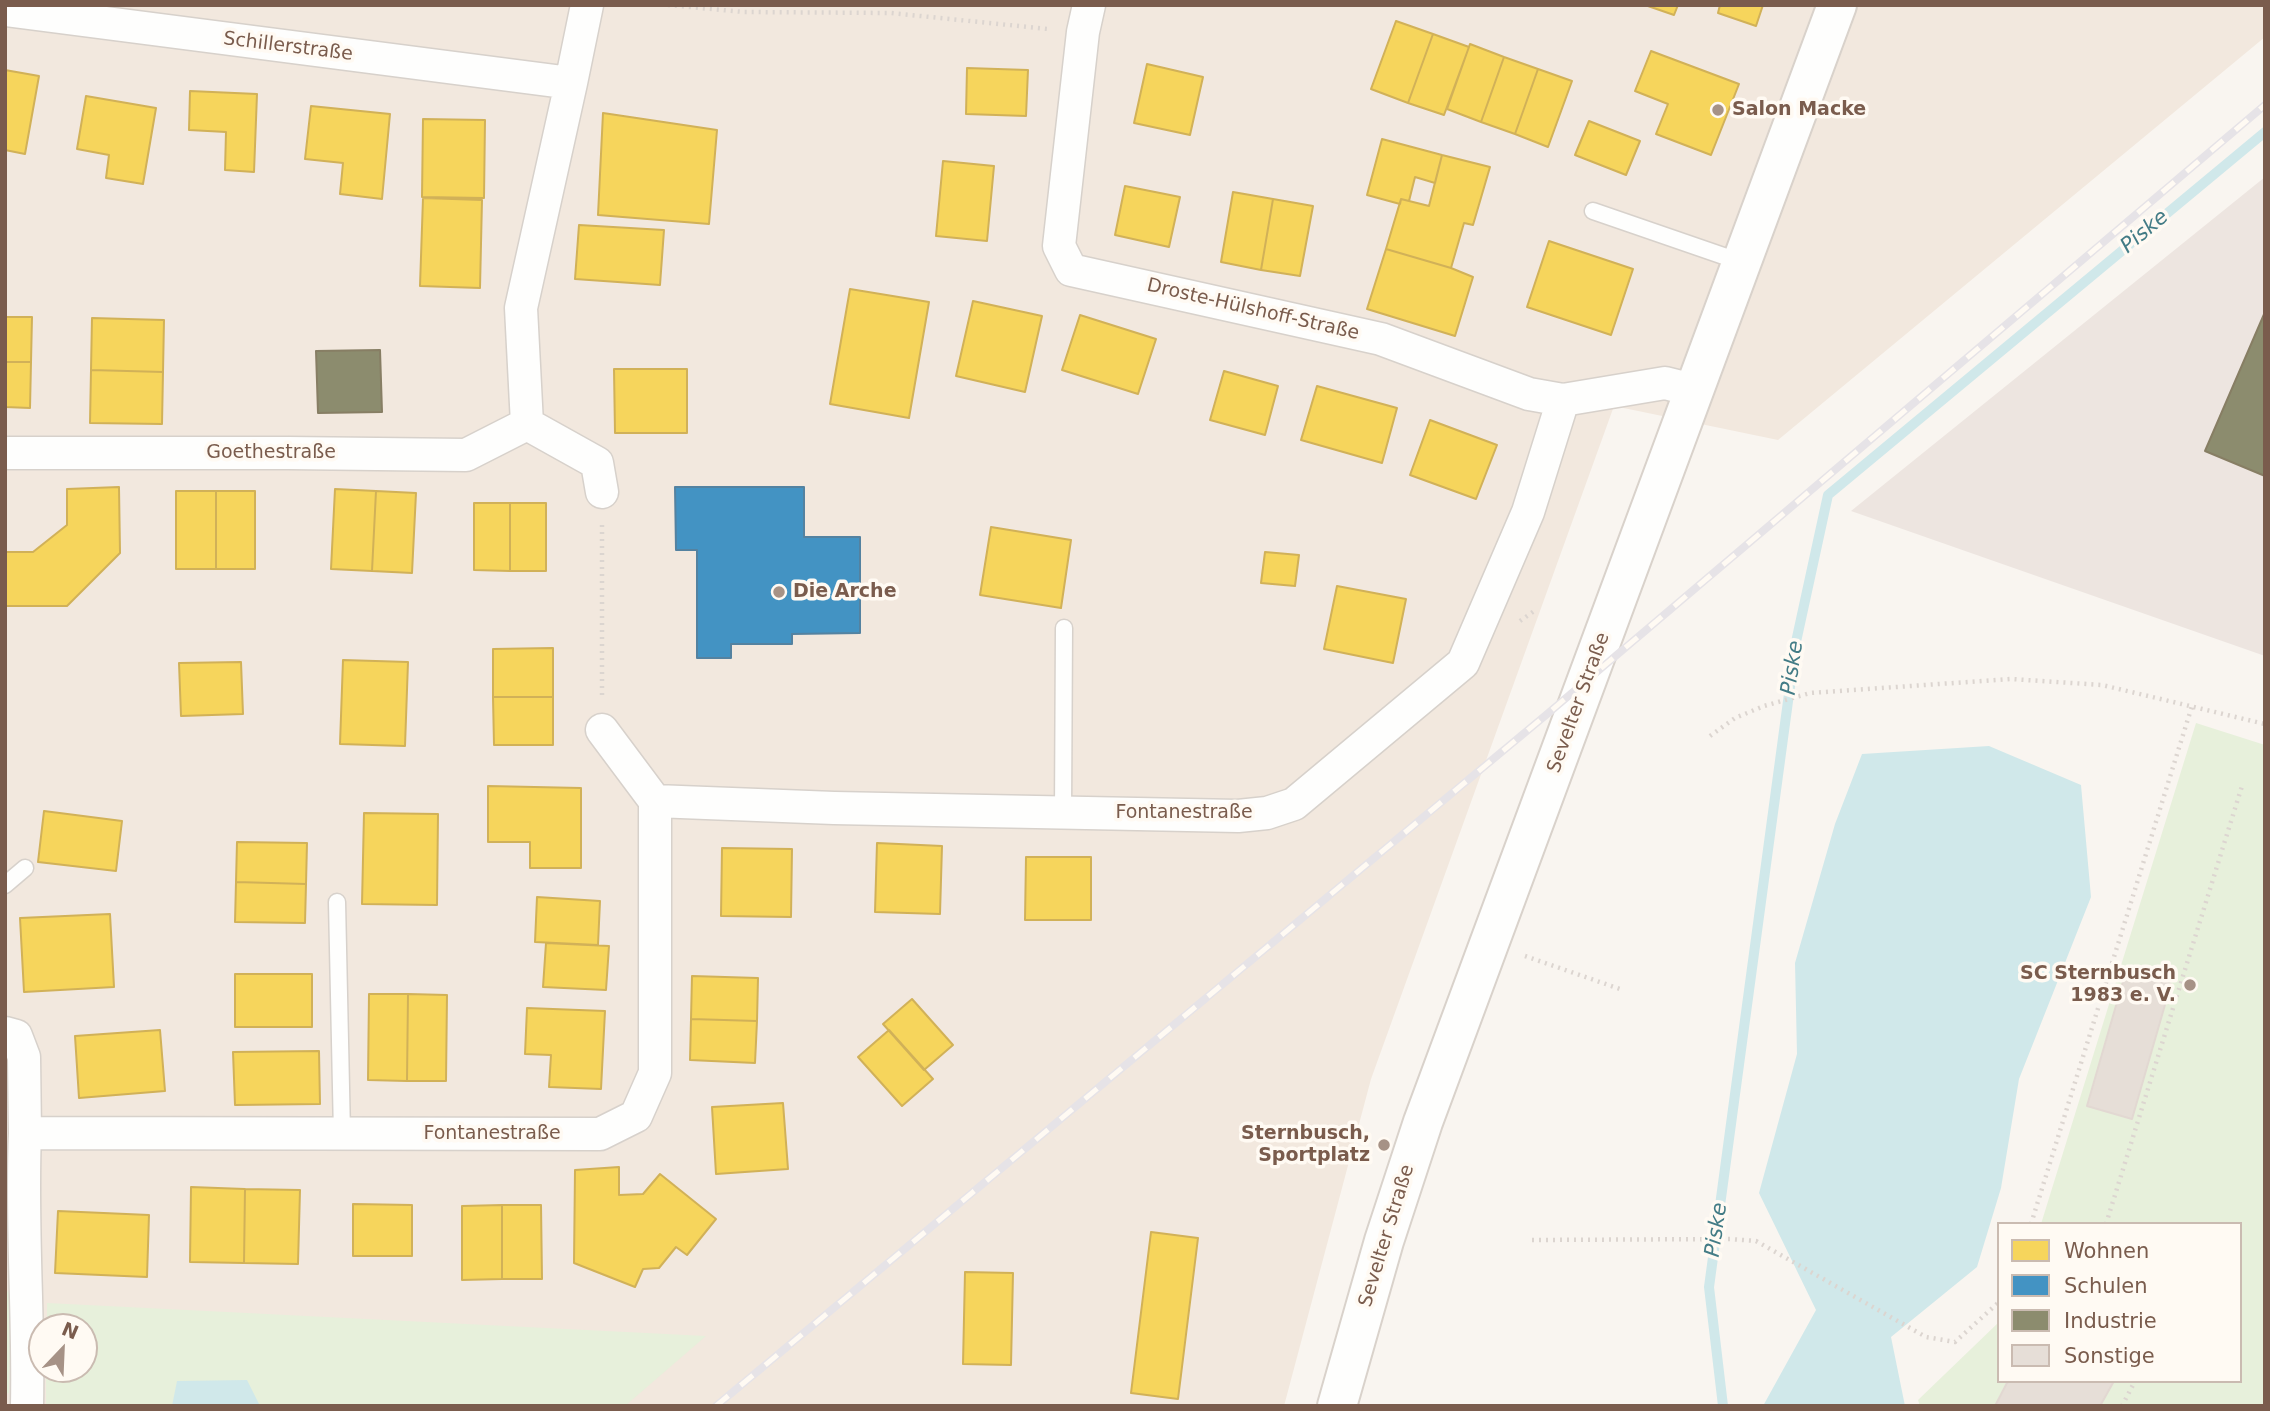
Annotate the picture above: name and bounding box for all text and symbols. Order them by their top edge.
street label: Schillerstraße [222,28,354,66]
place label: Salon Macke [1732,99,1866,121]
marker: Salon Macke [1710,102,1726,118]
water label: Piske [2116,205,2174,259]
street label: Droste-Hülshoff-Straße [1145,274,1361,346]
street label: Goethestraße [206,442,336,464]
place label: Die Arche [793,581,897,603]
marker: Die Arche [771,584,787,600]
street label: Sevelter Straße [1543,630,1615,776]
water label: Piske [1777,639,1809,697]
street label: Fontanestraße [1115,802,1253,824]
place label: SC Sternbusch 1983 e. V. [2020,963,2176,1007]
marker: SC Sternbusch 1983 e. V. [2182,977,2198,993]
street label: Fontanestraße [423,1123,561,1145]
place label: Sternbusch, Sportplatz [1241,1123,1370,1167]
marker: Sternbusch, Sportplatz [1376,1137,1392,1153]
street label: Sevelter Straße [1355,1162,1419,1310]
water label: Piske [1701,1201,1733,1259]
legend [1997,1222,2242,1383]
text: Wohnen [2064,1239,2149,1263]
text: Schulen [2064,1274,2148,1298]
text: Industrie [2064,1309,2157,1333]
north arrow [28,1313,98,1383]
text: N [59,1317,82,1344]
text: Sonstige [2064,1344,2155,1368]

